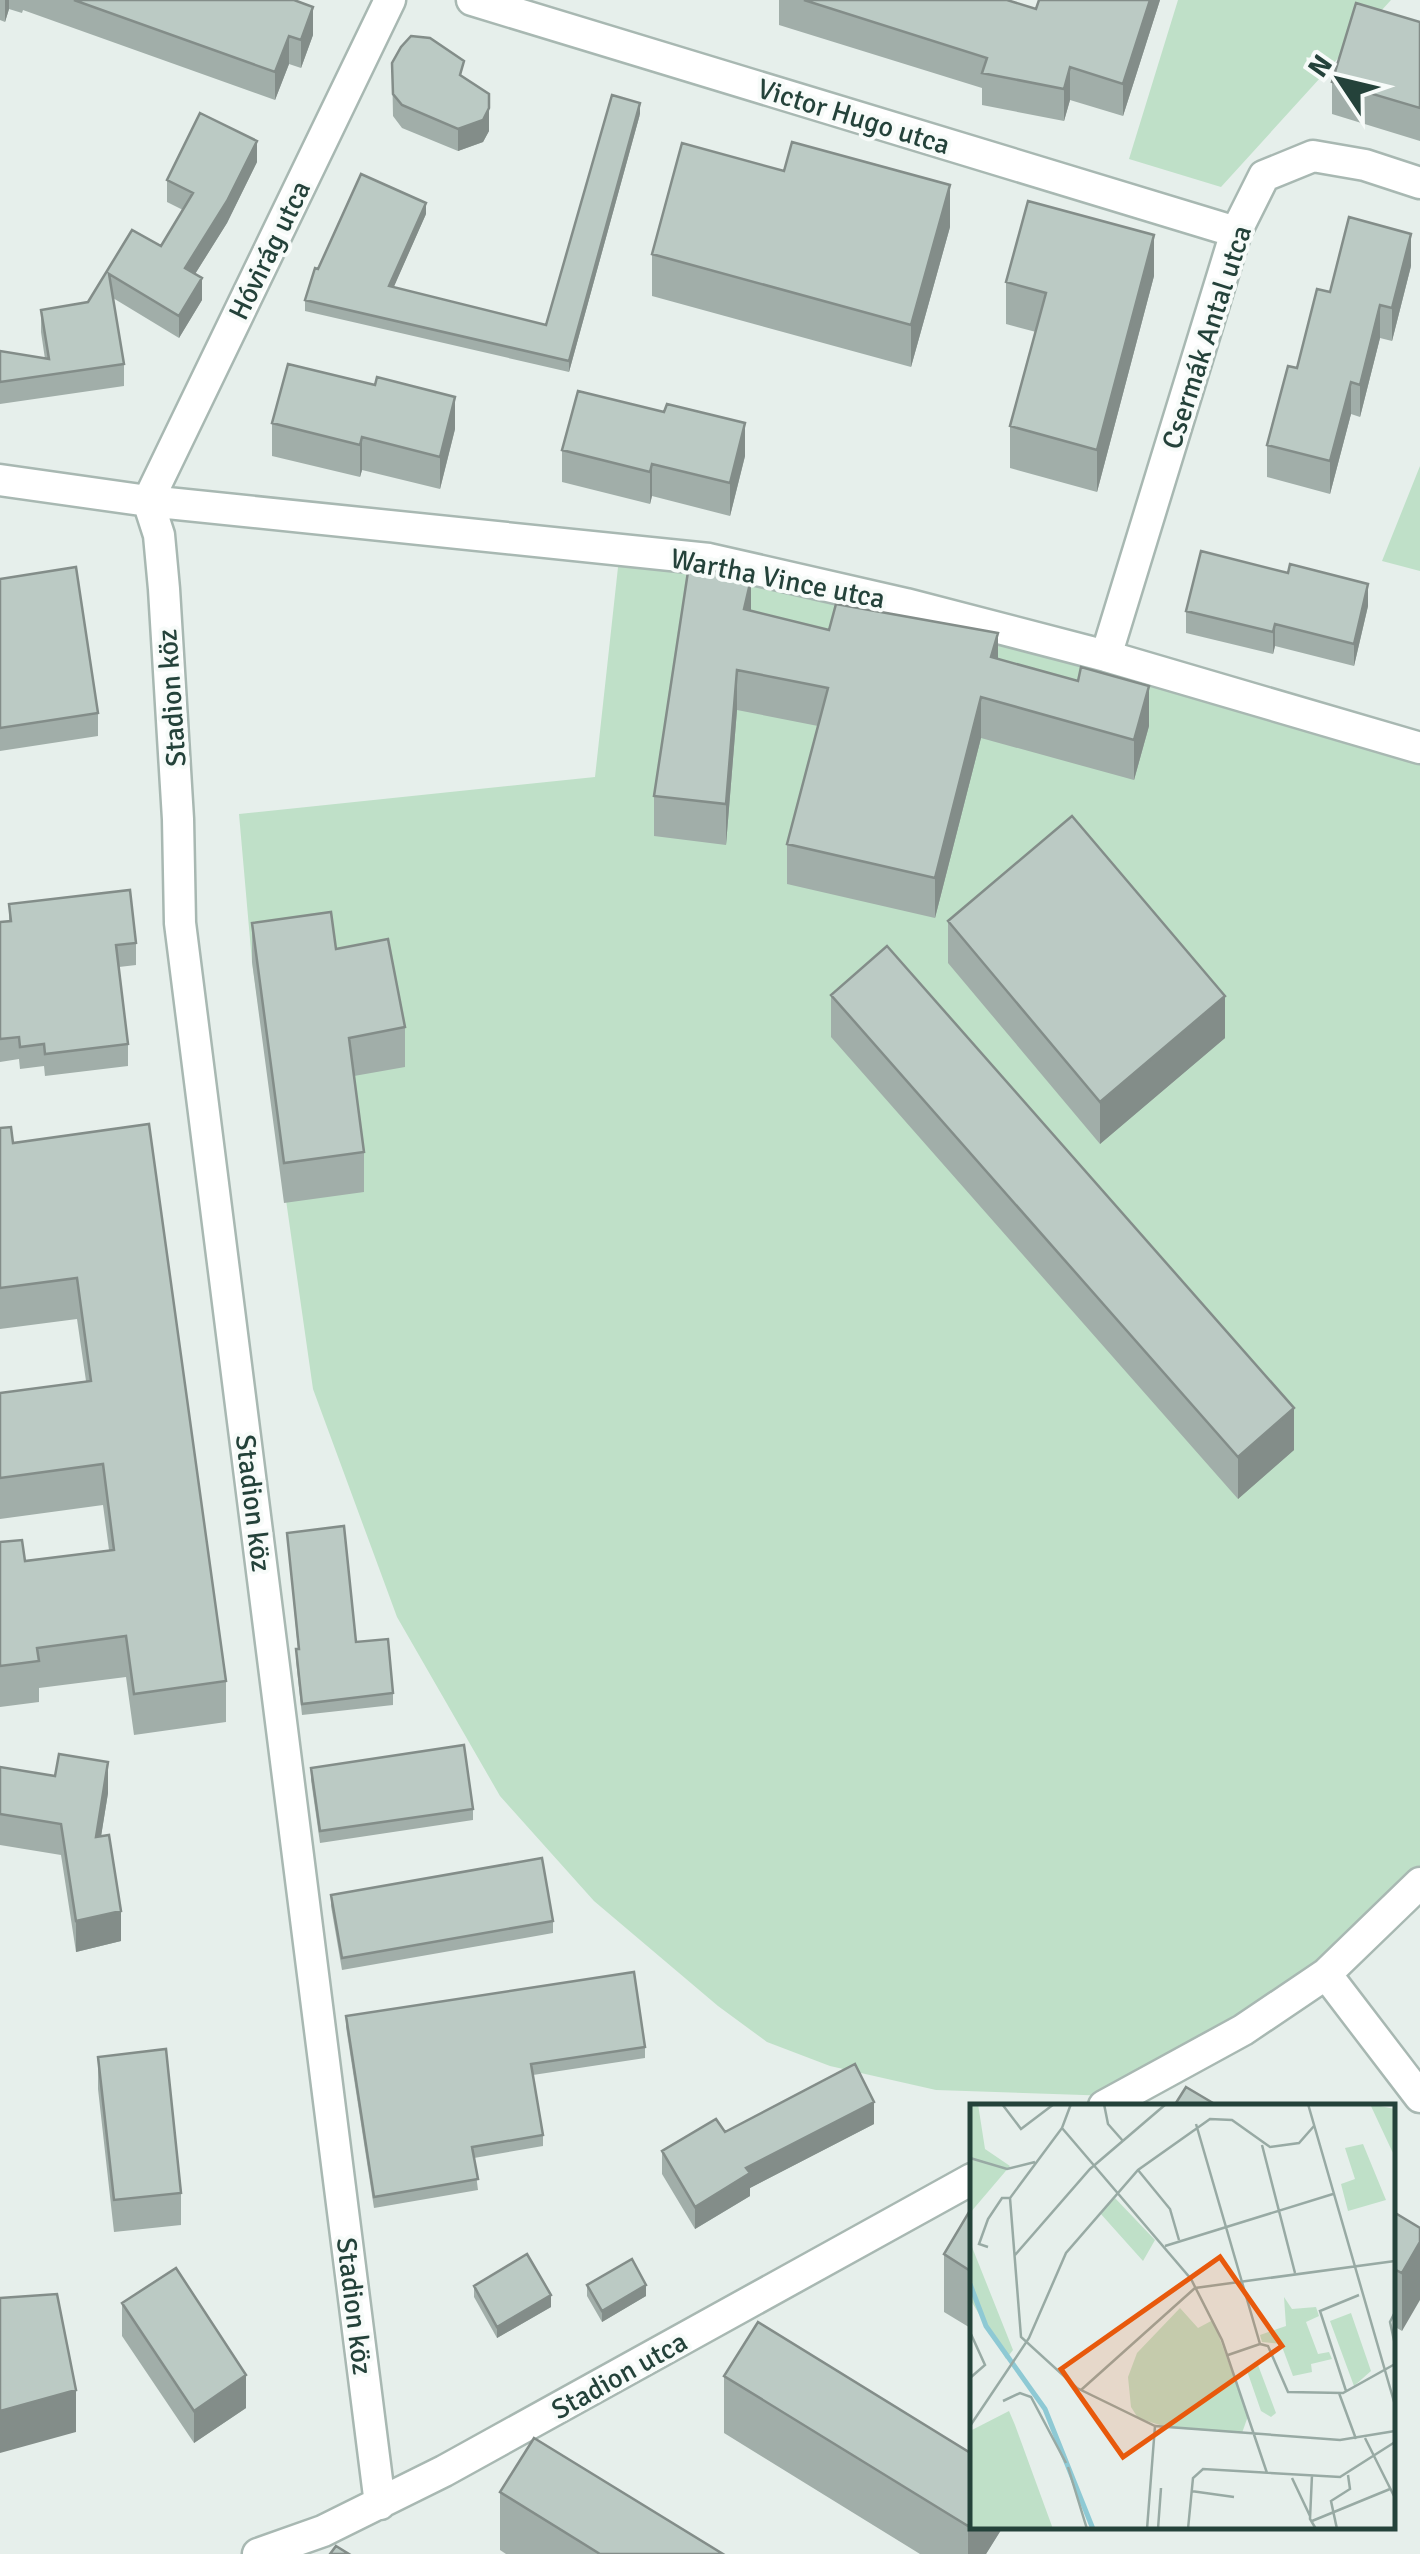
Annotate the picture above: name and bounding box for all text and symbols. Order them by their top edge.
north arrow [1290,30,1390,130]
text: N [1301,49,1340,84]
street label: Victor Hugo utca [753,72,954,162]
street label: Hóvirág utca [222,175,318,326]
street label: Csermák Antal utca [1155,221,1259,453]
street label: Wartha Vince utca [668,542,888,616]
street label: Stadion köz [150,628,194,768]
street label: Stadion köz [228,1433,278,1574]
inset map [970,2104,1395,2529]
street label: Stadion köz [329,2236,379,2377]
street label: Stadion utca [546,2325,693,2427]

